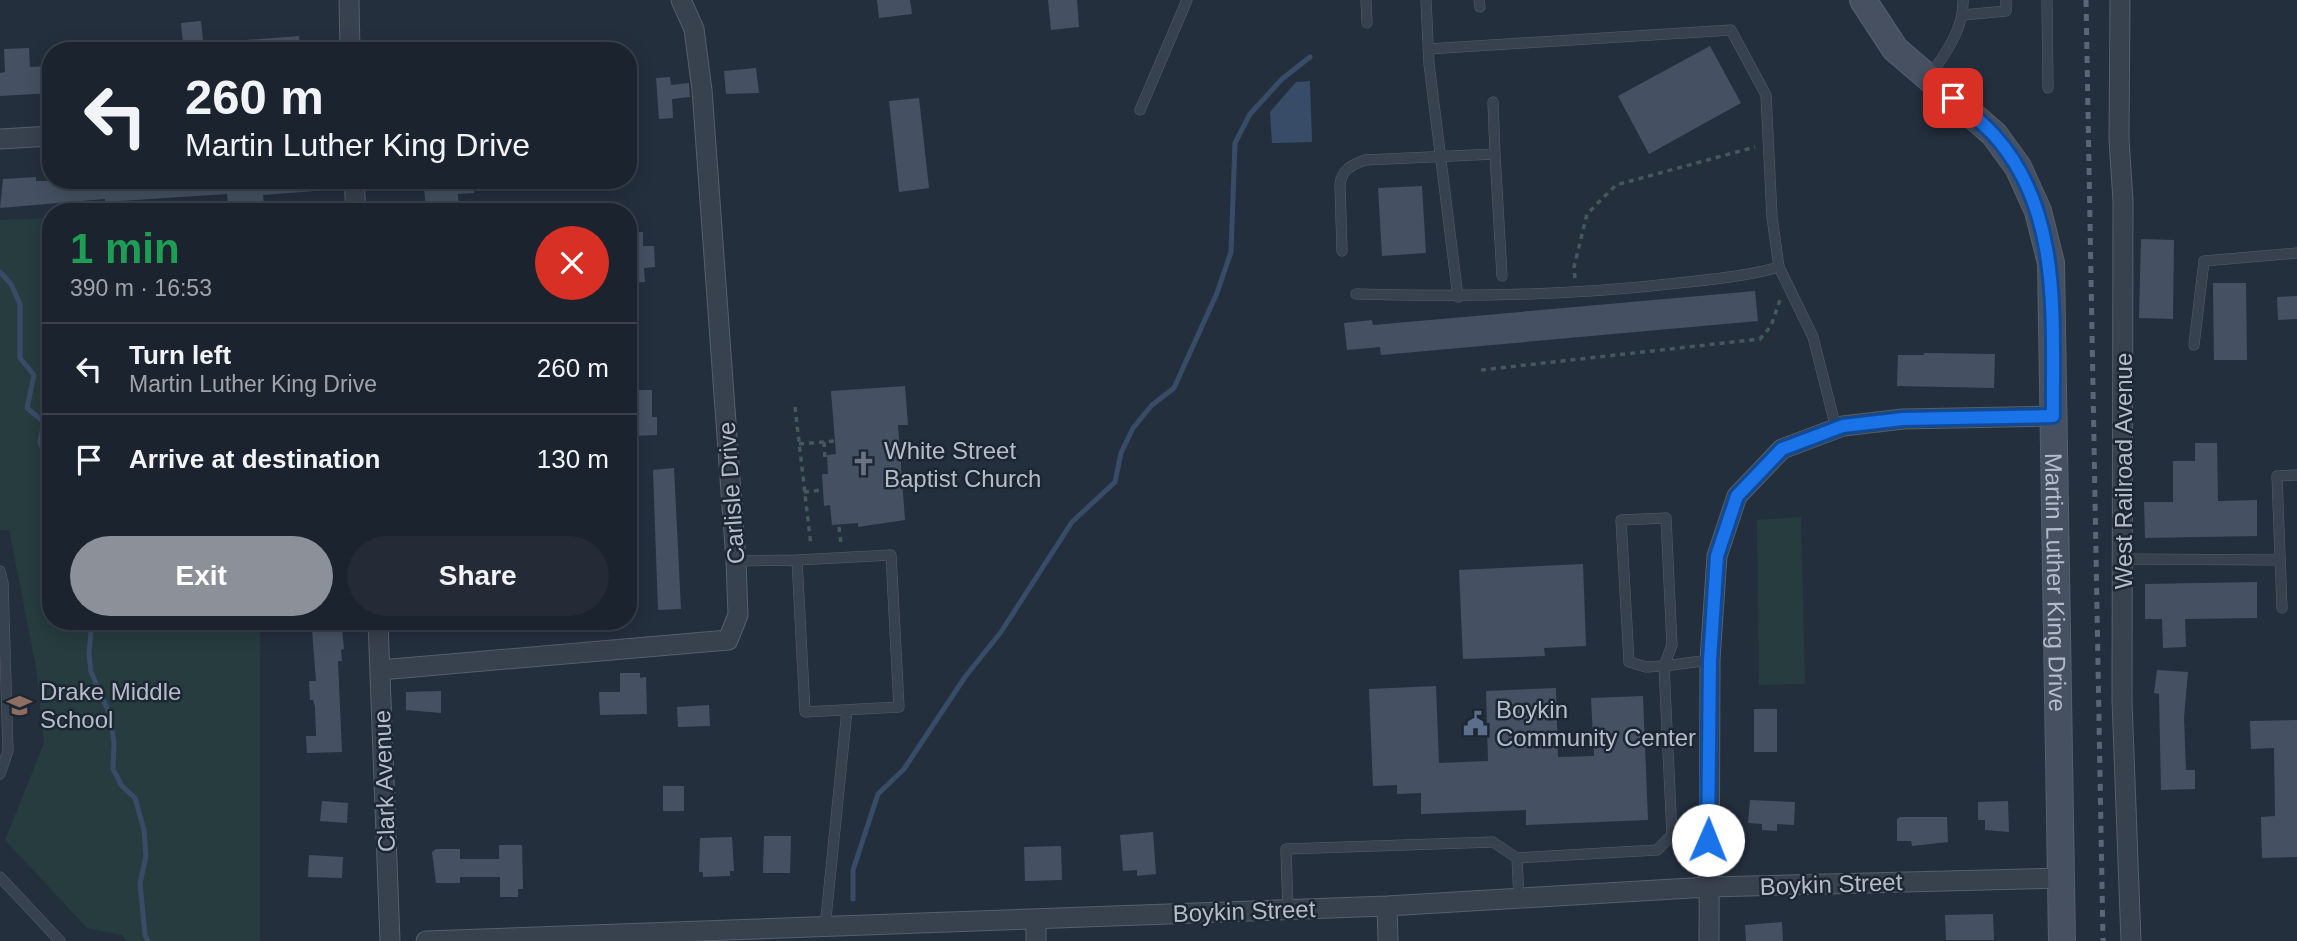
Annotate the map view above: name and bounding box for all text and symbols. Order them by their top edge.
pin [1923,68,1983,128]
icon: left [70,70,161,161]
text: 260 m [185,70,324,124]
icon: arrive [1934,79,1972,117]
text: Martin Luther King Drive [185,127,530,163]
text: 1 min [70,225,180,272]
button: close [535,226,609,300]
text: 390 m · 16:53 [70,275,212,301]
text: Turn left [129,340,231,370]
icon: left [70,350,108,388]
text: 260 m [537,353,609,383]
street label: West Railroad Avenue [2110,353,2137,589]
text: Martin Luther King Drive [129,371,377,397]
street label: Carlisle Drive [713,421,749,565]
place label: White Street Baptist Church [884,437,1041,492]
icon: arrive [70,441,108,479]
text: Arrive at destination [129,444,380,474]
text: 130 m [537,444,609,474]
church icon: White Street Baptist Church [850,450,878,478]
street label: Martin Luther King Drive [2041,453,2072,712]
button: Exit [70,536,333,616]
button: Share [347,536,609,616]
place label: Drake Middle School [40,678,181,733]
school or university icon: Drake Middle School [6,691,34,719]
place label: Boykin Community Center [1496,696,1696,751]
street label: Clark Avenue [368,709,400,853]
public building icon: Boykin Community Center [1462,709,1490,737]
position arrow [1671,803,1745,877]
street label: Boykin Street [1759,868,1903,900]
street label: Boykin Street [1172,895,1316,927]

